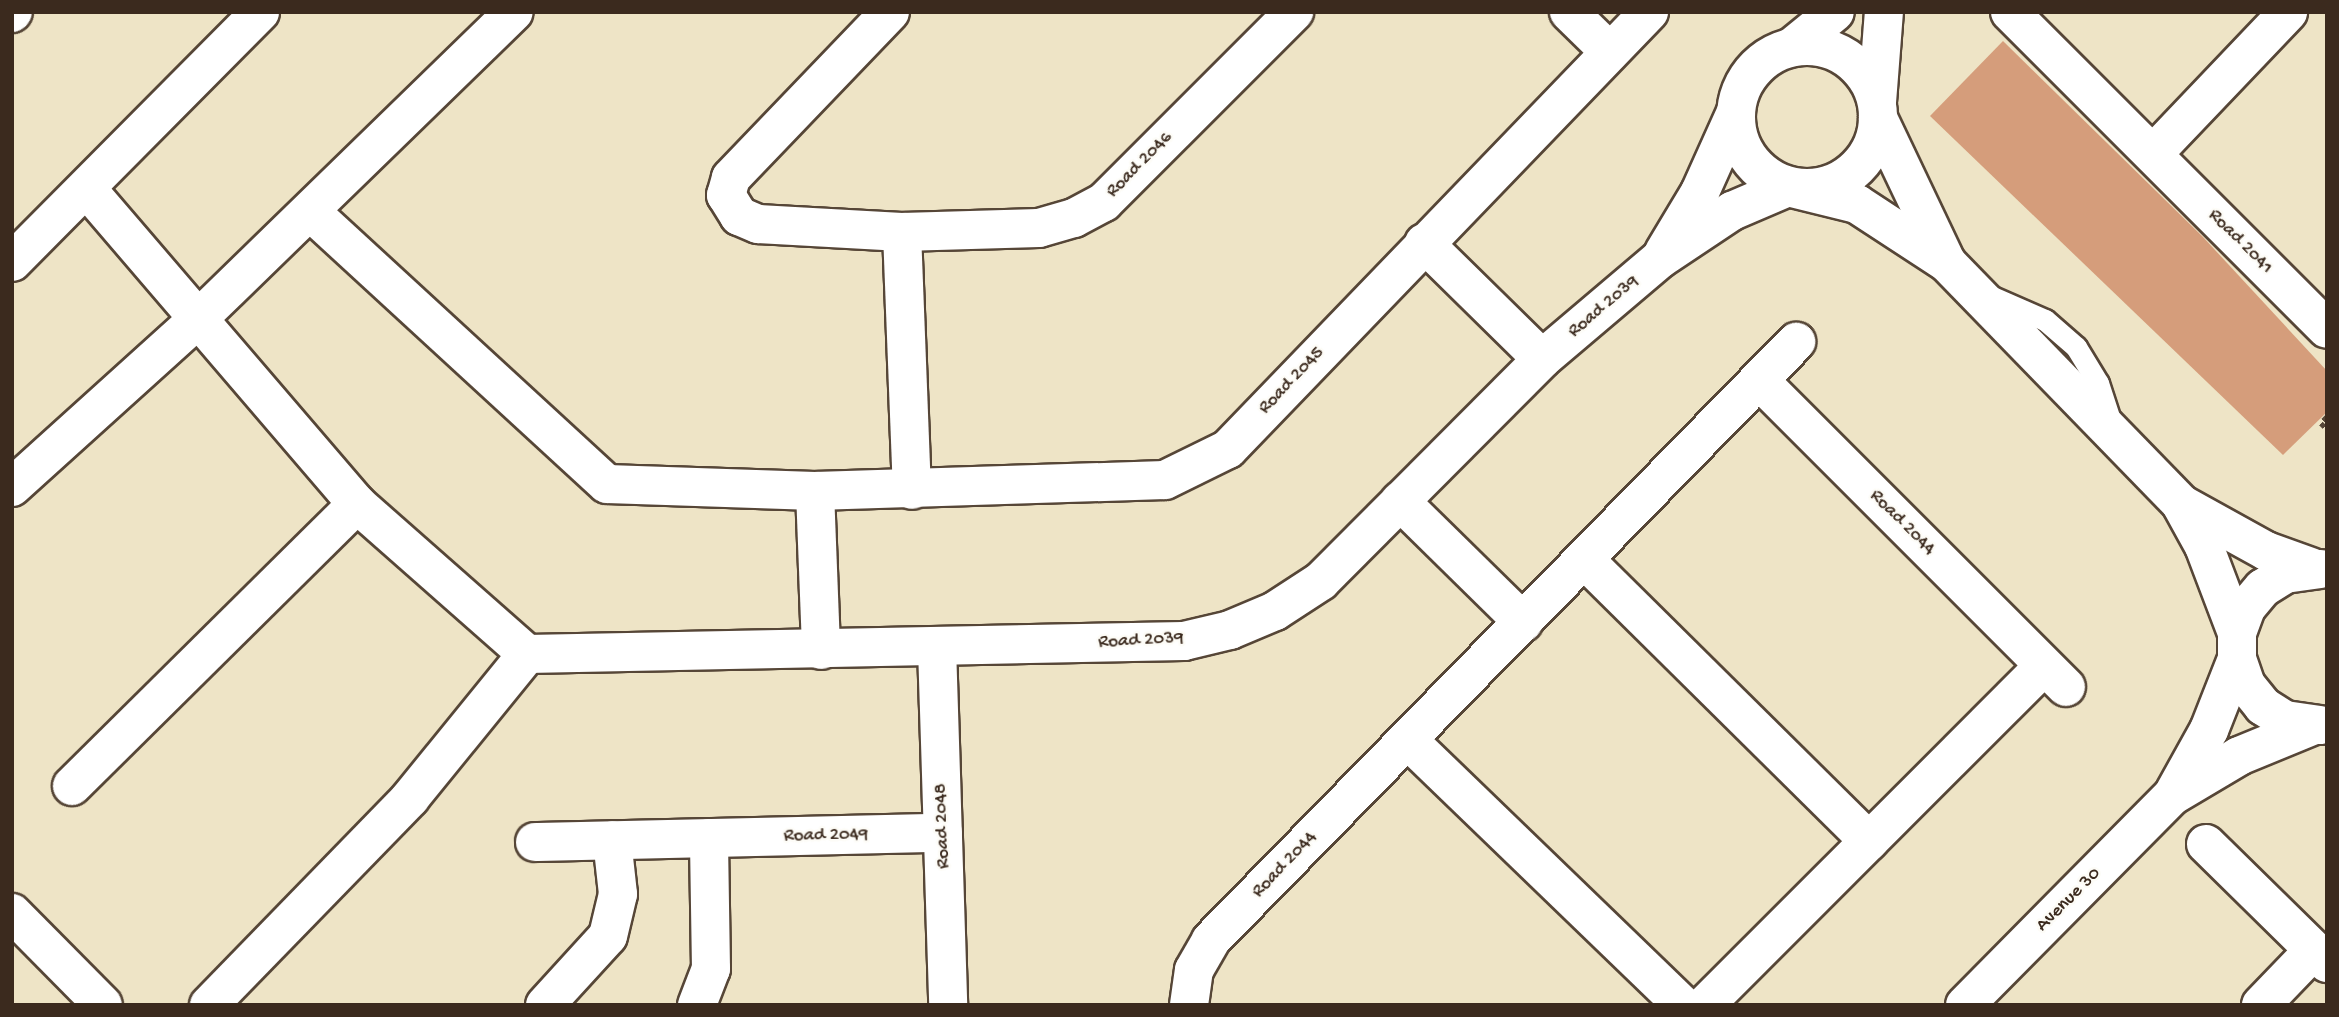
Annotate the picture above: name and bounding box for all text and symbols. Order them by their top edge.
street label: Road 2046 [1102,127,1178,203]
street label: Road 2041 [2203,205,2277,279]
street label: Road 2039 [1564,271,1644,343]
street label: Road 2045 [1254,342,1330,420]
street label: Road 2044 [1864,485,1940,561]
street label: Road 2039 [1098,627,1184,655]
street label: Road 2048 [930,783,956,869]
street label: Road 2049 [784,824,868,848]
street label: Road 2044 [1248,827,1322,903]
street label: Avenue 30 [2032,863,2106,937]

